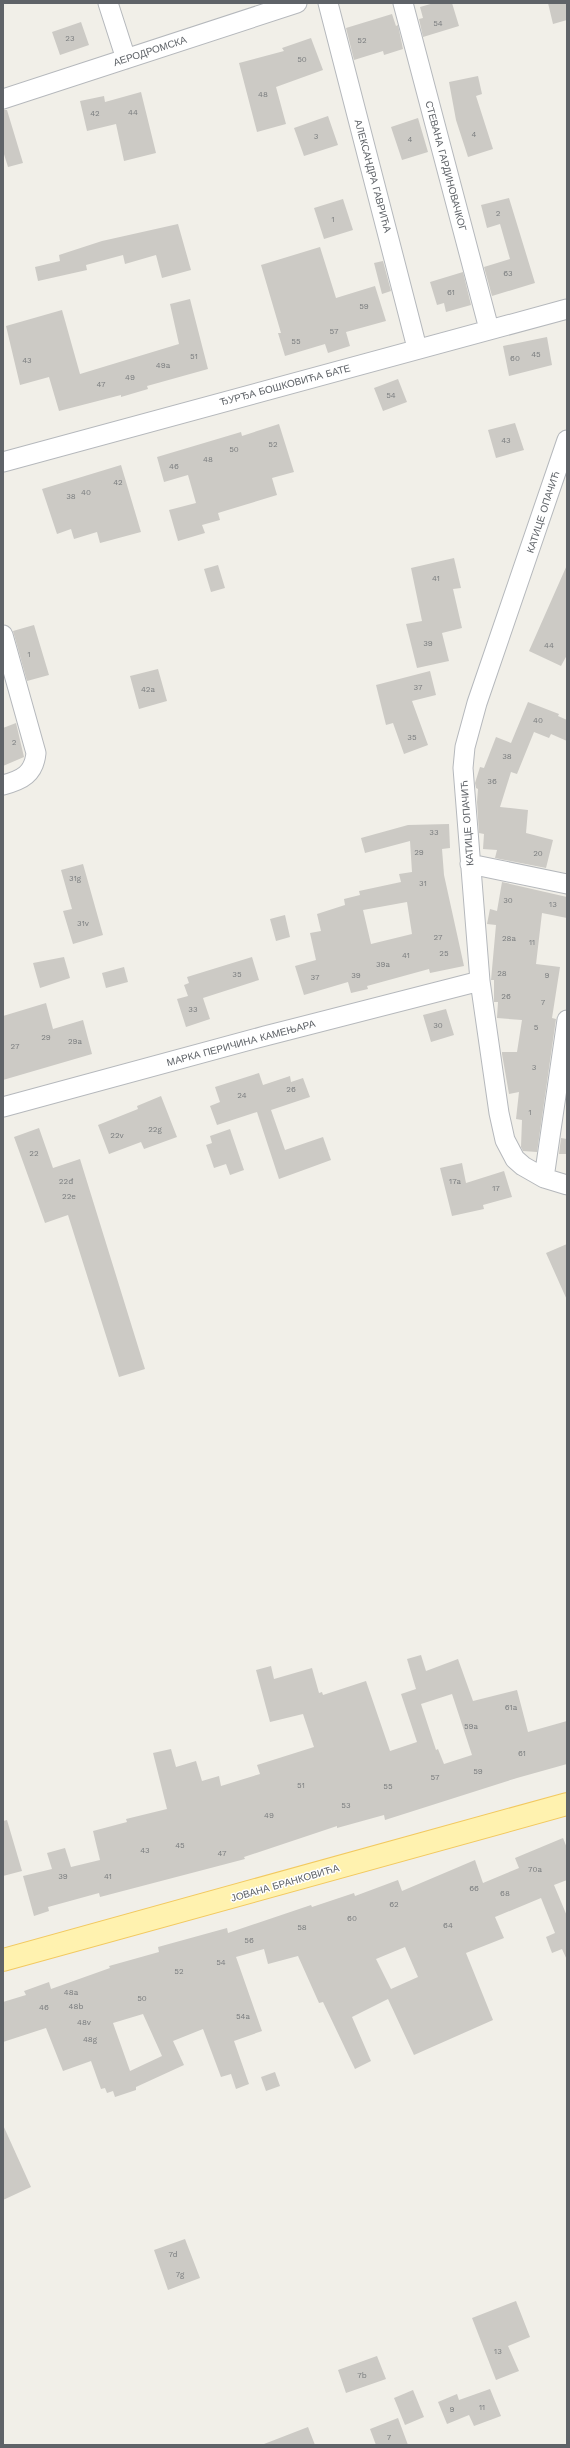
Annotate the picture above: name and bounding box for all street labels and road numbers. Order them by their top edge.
street label: АЕРОДРОМСКА [112,34,188,68]
street label: СТЕВАНА ГАРДИНОВАЧКОГ [423,100,469,233]
street label: АЛЕКСАНДРА ГАВРИЋА [353,118,394,234]
street label: ЂУРЂА БОШКОВИЋА БАТЕ [218,362,352,408]
street label: КАТИЦЕ ОПАЧИЋ [525,470,561,554]
street label: КАТИЦЕ ОПАЧИЋ [459,780,475,866]
street label: МАРКА ПЕРИЧИНА КАМЕЊАРА [165,1018,317,1068]
street label: ЈОВАНА БРАНКОВИЋА [230,1862,341,1904]

